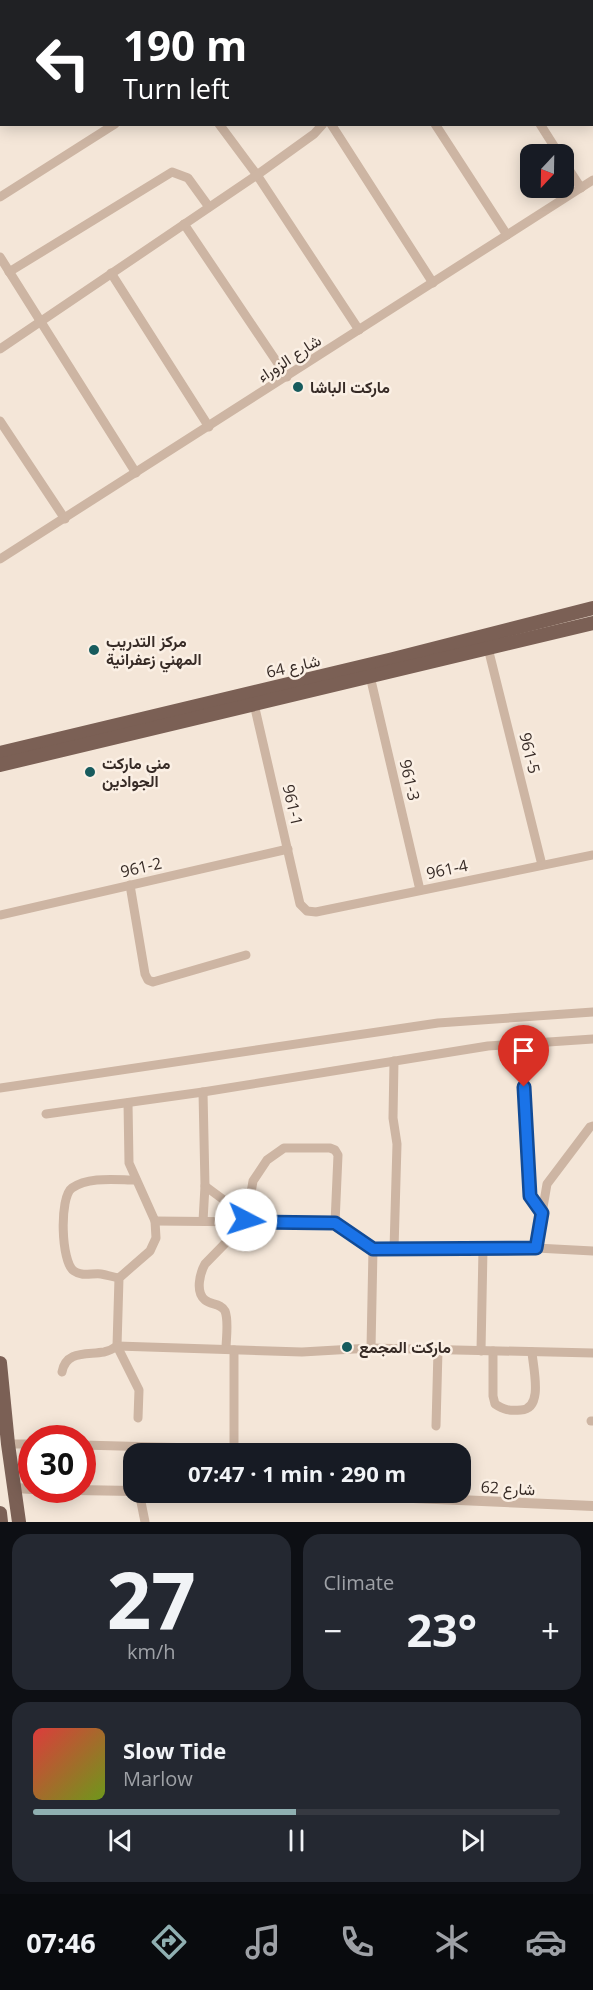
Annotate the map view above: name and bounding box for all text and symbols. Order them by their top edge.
text: 190 m [123,16,247,73]
icon: left [24,24,102,102]
text: Turn left [123,70,230,107]
north arrow [520,144,574,198]
map controls [520,144,574,198]
street label: شارع الزوراء [253,329,326,388]
place label: ماركت الباشا [310,376,390,398]
marker: ماركت الباشا [291,380,305,394]
place label: مركز التدريب المهني زعفرانية [106,630,202,673]
marker: مركز التدريب المهني زعفرانية [87,643,101,657]
street label: شارع 64 [264,649,322,684]
street label: 961-5 [514,730,546,776]
place label: مني ماركت الجوادين [102,752,171,792]
street label: 961-3 [395,757,425,803]
marker: مني ماركت الجوادين [83,765,97,779]
street label: 961-1 [278,782,308,828]
street label: 961-2 [118,852,164,882]
street label: 961-4 [424,854,470,884]
pin [498,1025,549,1087]
icon: arrive [507,1034,540,1067]
position arrow [214,1188,278,1252]
place label: ماركت المجمع [359,1336,451,1359]
marker: ماركت المجمع [340,1340,354,1354]
speed limit sign: 30 [18,1425,96,1503]
text: 07:47 · 1 min · 290 m [188,1458,406,1488]
street label: شارع 62 [480,1476,536,1501]
text: 27 [107,1546,196,1652]
text: Climate [324,1569,394,1596]
text: 23° [406,1599,477,1660]
text: − [324,1608,342,1653]
text: + [541,1608,560,1653]
text: km/h [127,1638,176,1665]
text: Slow Tide [123,1735,226,1765]
text: Marlow [123,1765,193,1792]
icon: previous [104,1824,137,1857]
icon: pause [280,1824,313,1857]
icon: next [456,1824,489,1857]
icon: directions [148,1921,190,1963]
icon: music [242,1921,284,1963]
icon: phone [336,1921,378,1963]
icon: climate [431,1921,473,1963]
icon: car [525,1921,567,1963]
text: 07:46 [26,1924,96,1961]

